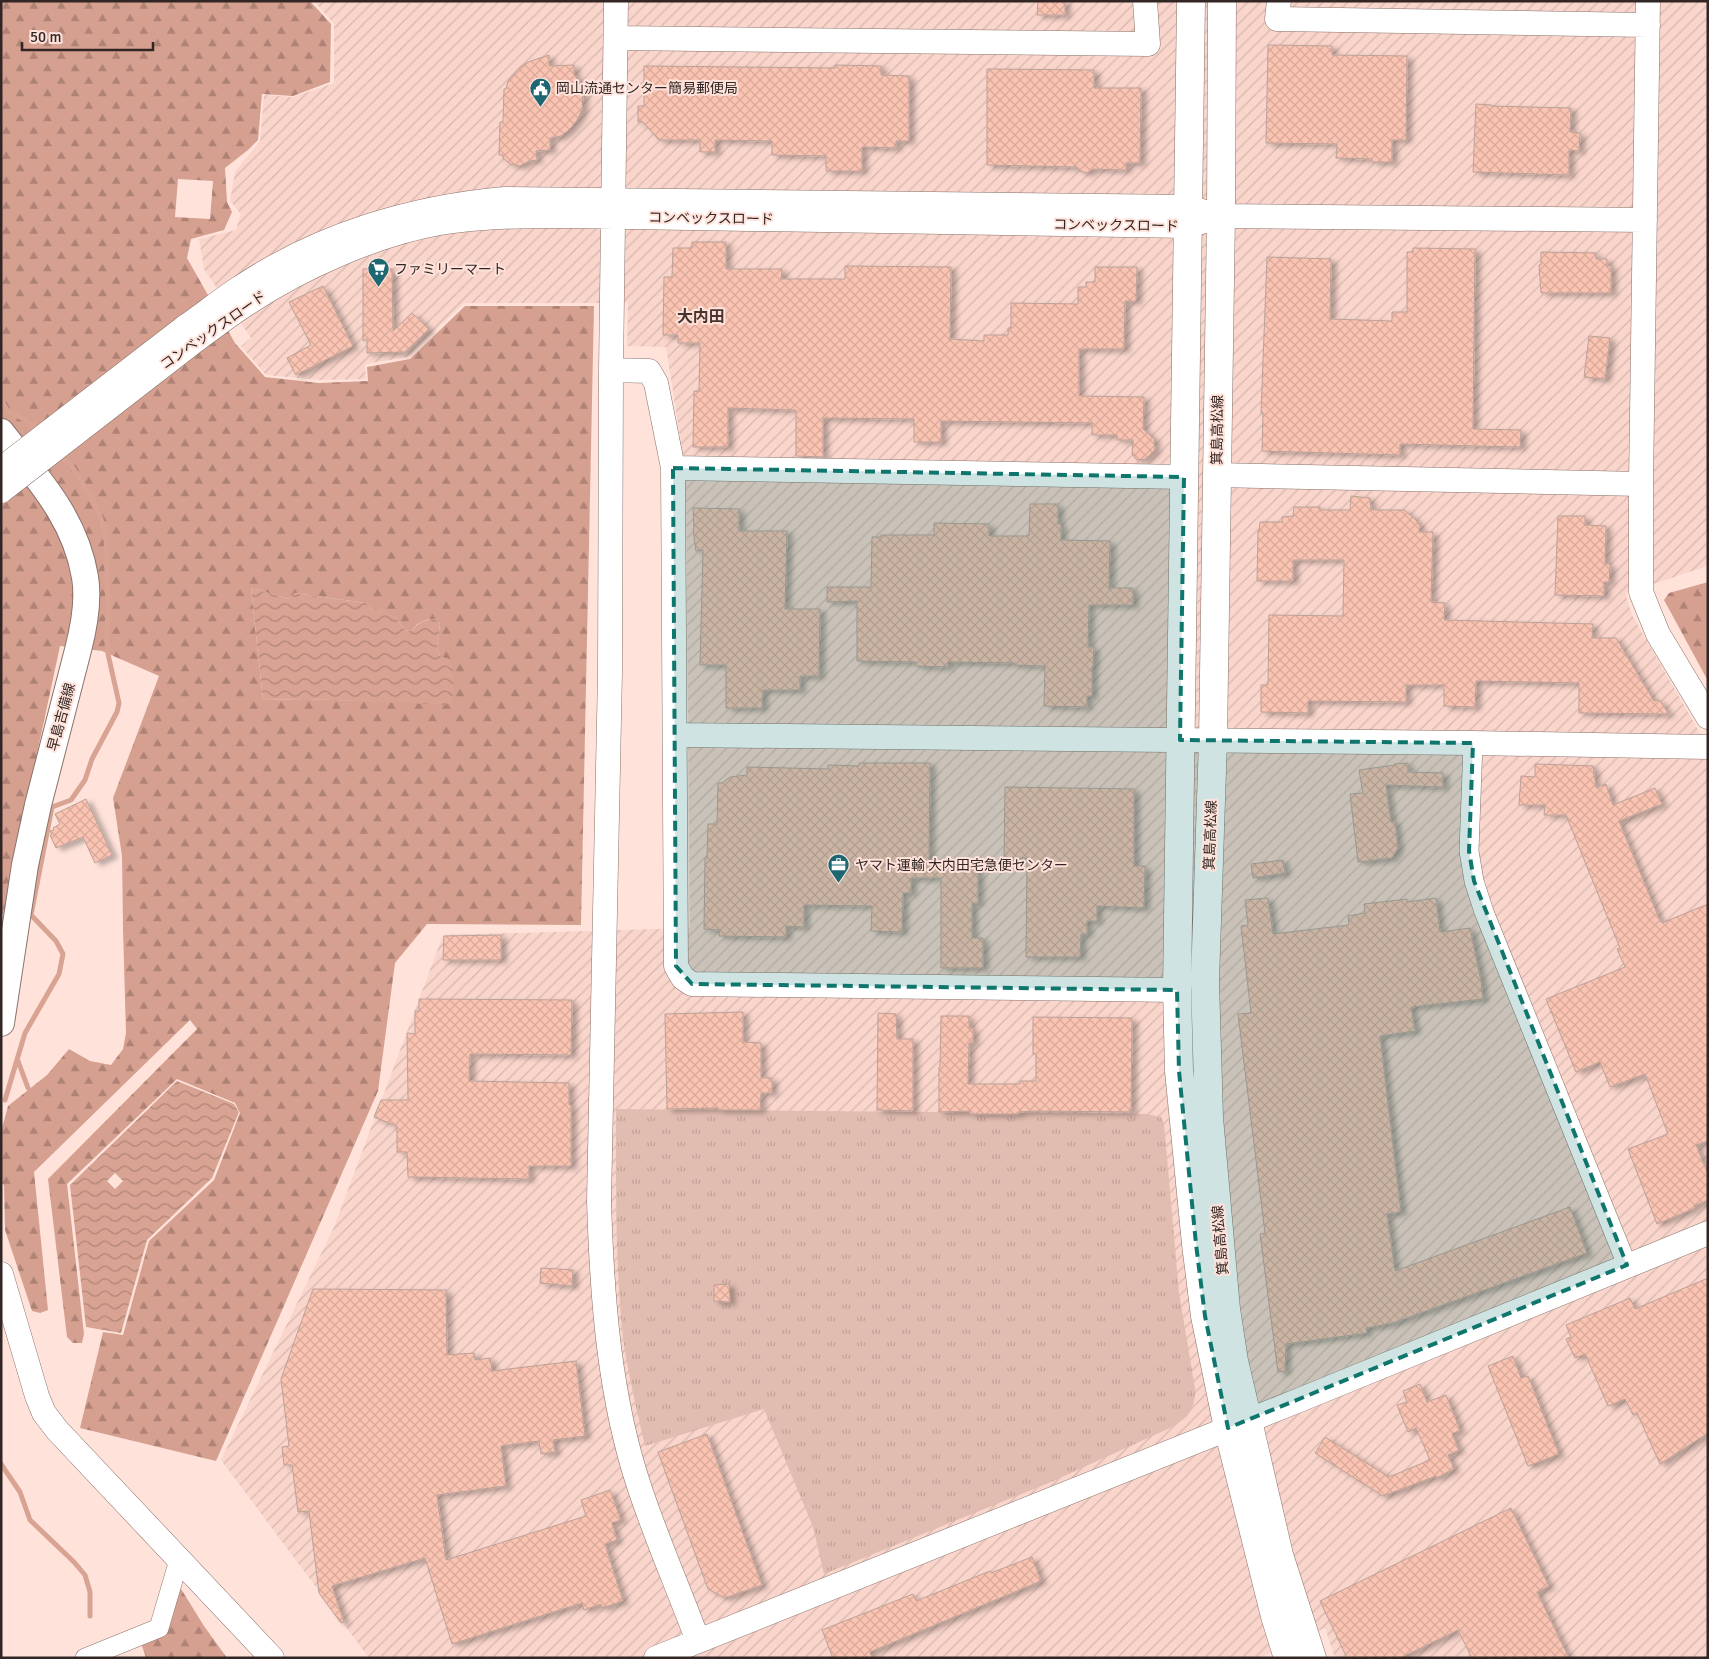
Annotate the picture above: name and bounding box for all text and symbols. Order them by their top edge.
scale bar [22,20,154,52]
text: 50 m [30,28,61,46]
public building icon: 岡山流通センター簡易郵便局 [528,76,552,107]
place label: 岡山流通センター簡易郵便局 [556,80,738,97]
street label: コンベックスロード [648,209,774,228]
street label: コンベックスロード [1053,216,1179,235]
supermarket icon: ファミリーマート [366,257,390,288]
place label: ファミリーマート [394,261,506,278]
street label: コンベックスロード [157,287,270,373]
district label: 大内田 [677,307,725,327]
street label: 箕島高松線 [1208,395,1227,465]
street label: 早島吉備線 [44,681,79,753]
street label: 箕島高松線 [1201,800,1220,870]
office icon: ヤマト運輸 大内田宅急便センター [827,853,851,884]
place label: ヤマト運輸 大内田宅急便センター [855,857,1068,874]
street label: 箕島高松線 [1209,1204,1232,1276]

